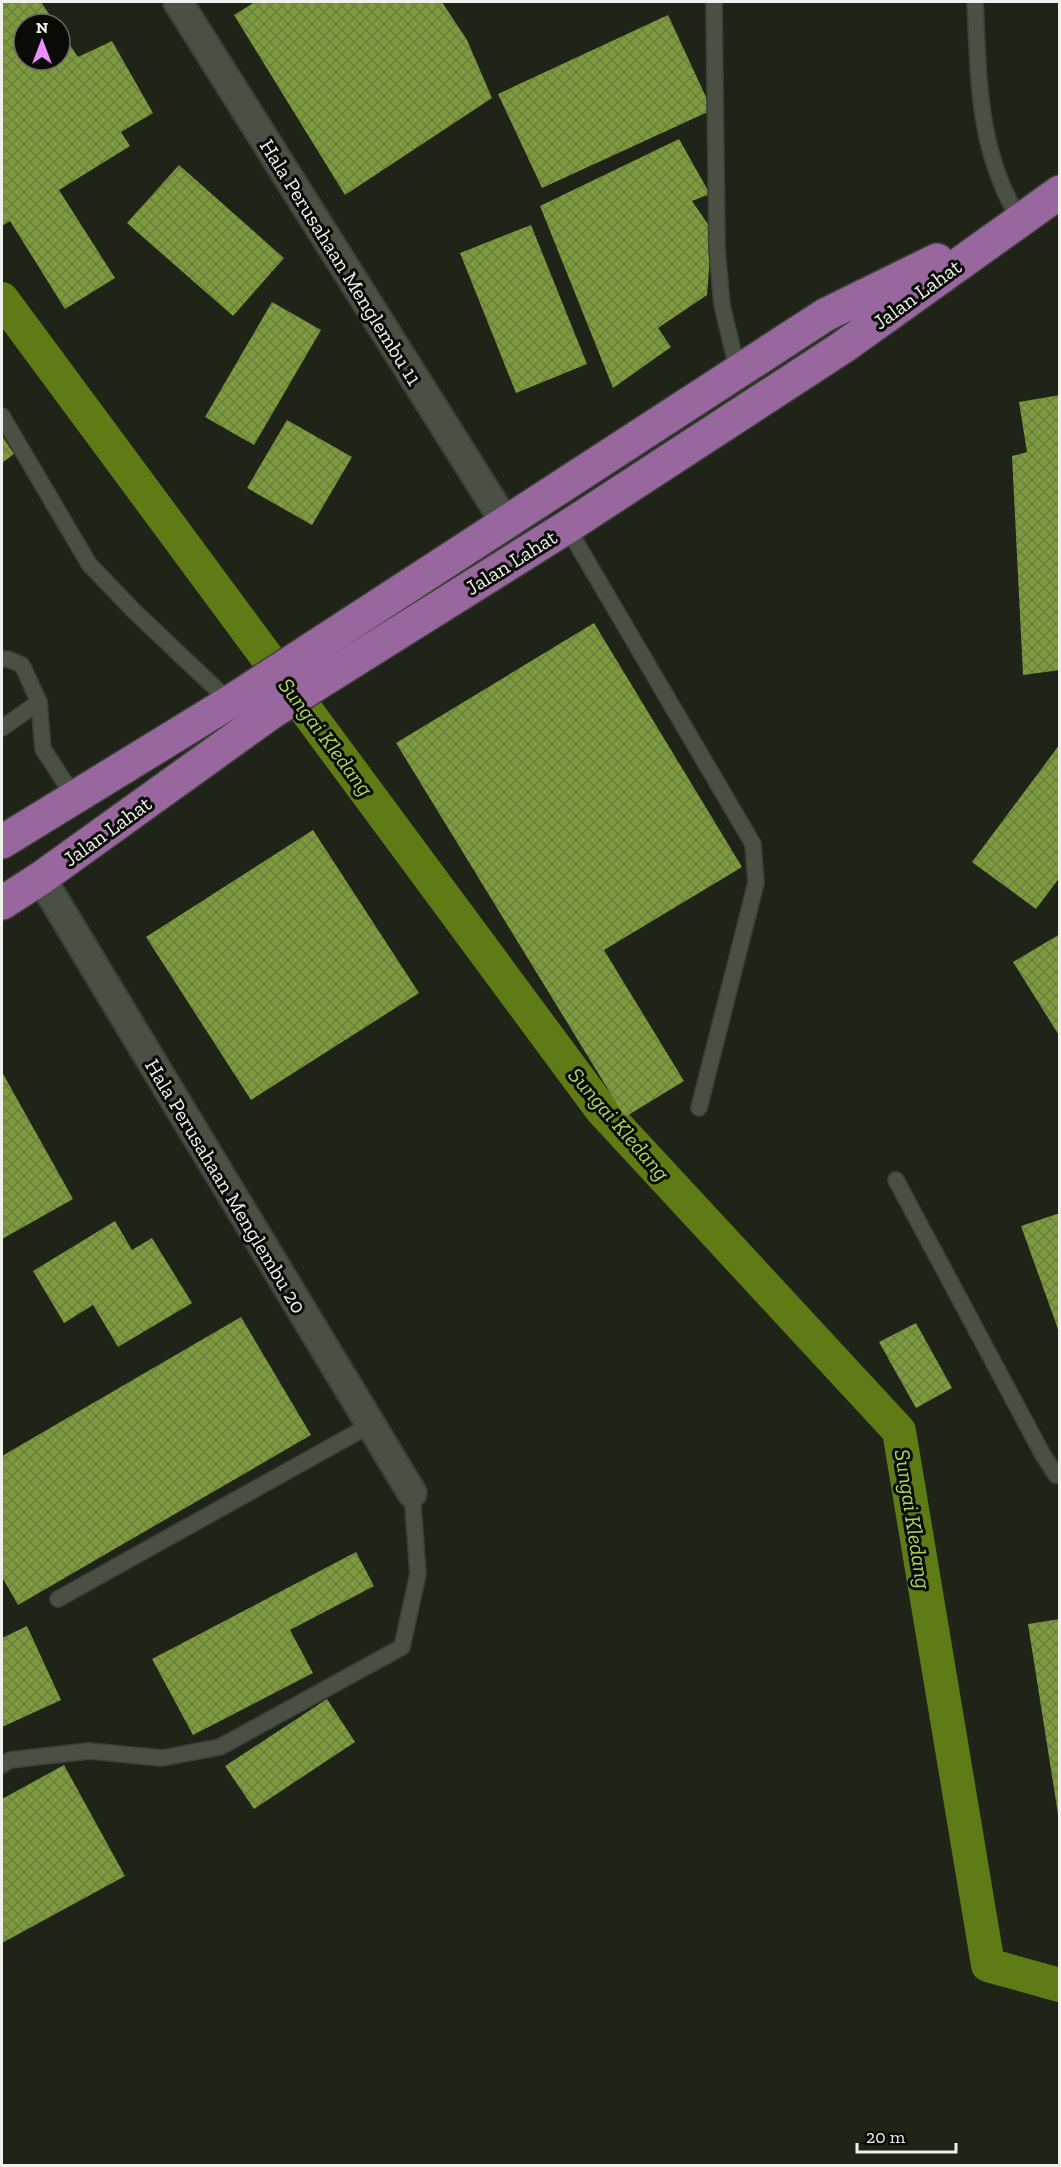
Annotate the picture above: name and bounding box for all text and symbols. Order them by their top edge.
north arrow [12,12,72,72]
text: N [36,18,48,37]
street label: Hala Perusahaan Menglembu 11 [255,134,427,390]
street label: Jalan Lahat [868,254,966,334]
street label: Jalan Lahat [461,524,561,600]
water label: Sungai Kledang [273,673,380,802]
street label: Jalan Lahat [58,791,156,871]
street label: Hala Perusahaan Menglembu 20 [140,1054,312,1318]
water label: Sungai Kledang [563,1062,676,1187]
water label: Sungai Kledang [889,1447,937,1591]
scale bar [857,2116,956,2154]
text: 20 m [866,2126,906,2148]

